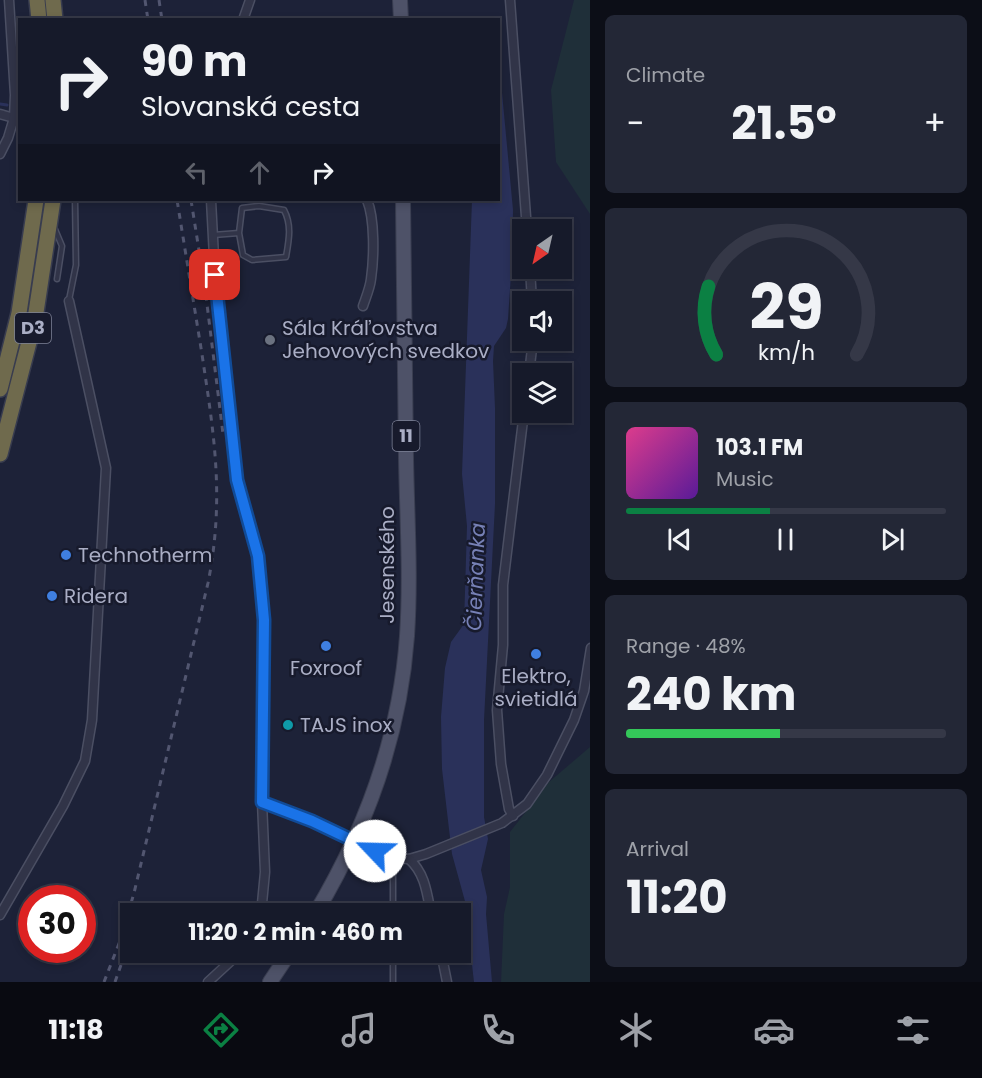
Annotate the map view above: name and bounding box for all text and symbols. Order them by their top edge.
text: 90 m [141,32,248,91]
icon: right [42,42,120,120]
text: Climate [626,61,705,89]
text: Slovanská cesta [141,88,360,125]
text: 21.5° [731,92,837,155]
text: − [626,100,644,147]
text: + [923,100,946,147]
icon: left [180,156,213,189]
icon: ahead [243,156,276,189]
icon: right [306,156,339,189]
north arrow [512,219,572,279]
map controls [512,219,572,423]
pin [189,249,240,300]
icon: arrive [198,258,231,291]
text: 29 [749,263,823,351]
button: sound [512,291,572,351]
road number: D3 [15,313,51,343]
place label: Sála Kráľovstva Jehovových svedkov [282,314,489,365]
marker: Sála Kráľovstva Jehovových svedkov [263,333,277,347]
text: km/h [757,337,815,368]
button: layers [512,363,572,423]
road number: 11 [392,421,420,451]
text: 103.1 FM [716,432,803,463]
text: Music [716,465,774,493]
street label: Jesenského [373,506,401,624]
water label: Čierňanka [459,522,492,632]
icon: previous [663,523,696,556]
icon: pause [769,523,802,556]
icon: next [876,523,909,556]
place label: Technotherm [78,541,212,569]
marker: Technotherm [59,548,73,562]
place label: Ridera [64,582,128,610]
marker: Ridera [45,589,59,603]
text: Range · 48% [626,632,746,660]
marker: Foxroof [319,639,333,653]
marker: Elektro, svietidlá [529,647,543,661]
place label: Foxroof [290,654,362,682]
place label: Elektro, svietidlá [494,662,578,713]
text: 240 km [626,663,797,726]
place label: TAJS inox [300,711,392,739]
marker: TAJS inox [281,718,295,732]
position arrow [343,819,407,883]
text: Arrival [626,835,689,863]
text: 11:20 [626,866,728,929]
speed limit sign: 30 [18,885,96,963]
text: 11:20 · 2 min · 460 m [188,917,403,948]
icon: directions [200,1009,242,1051]
icon: music [338,1009,380,1051]
icon: phone [477,1009,519,1051]
icon: climate [615,1009,657,1051]
icon: car [753,1009,795,1051]
icon: filters [892,1009,934,1051]
text: 11:18 [48,1011,104,1048]

